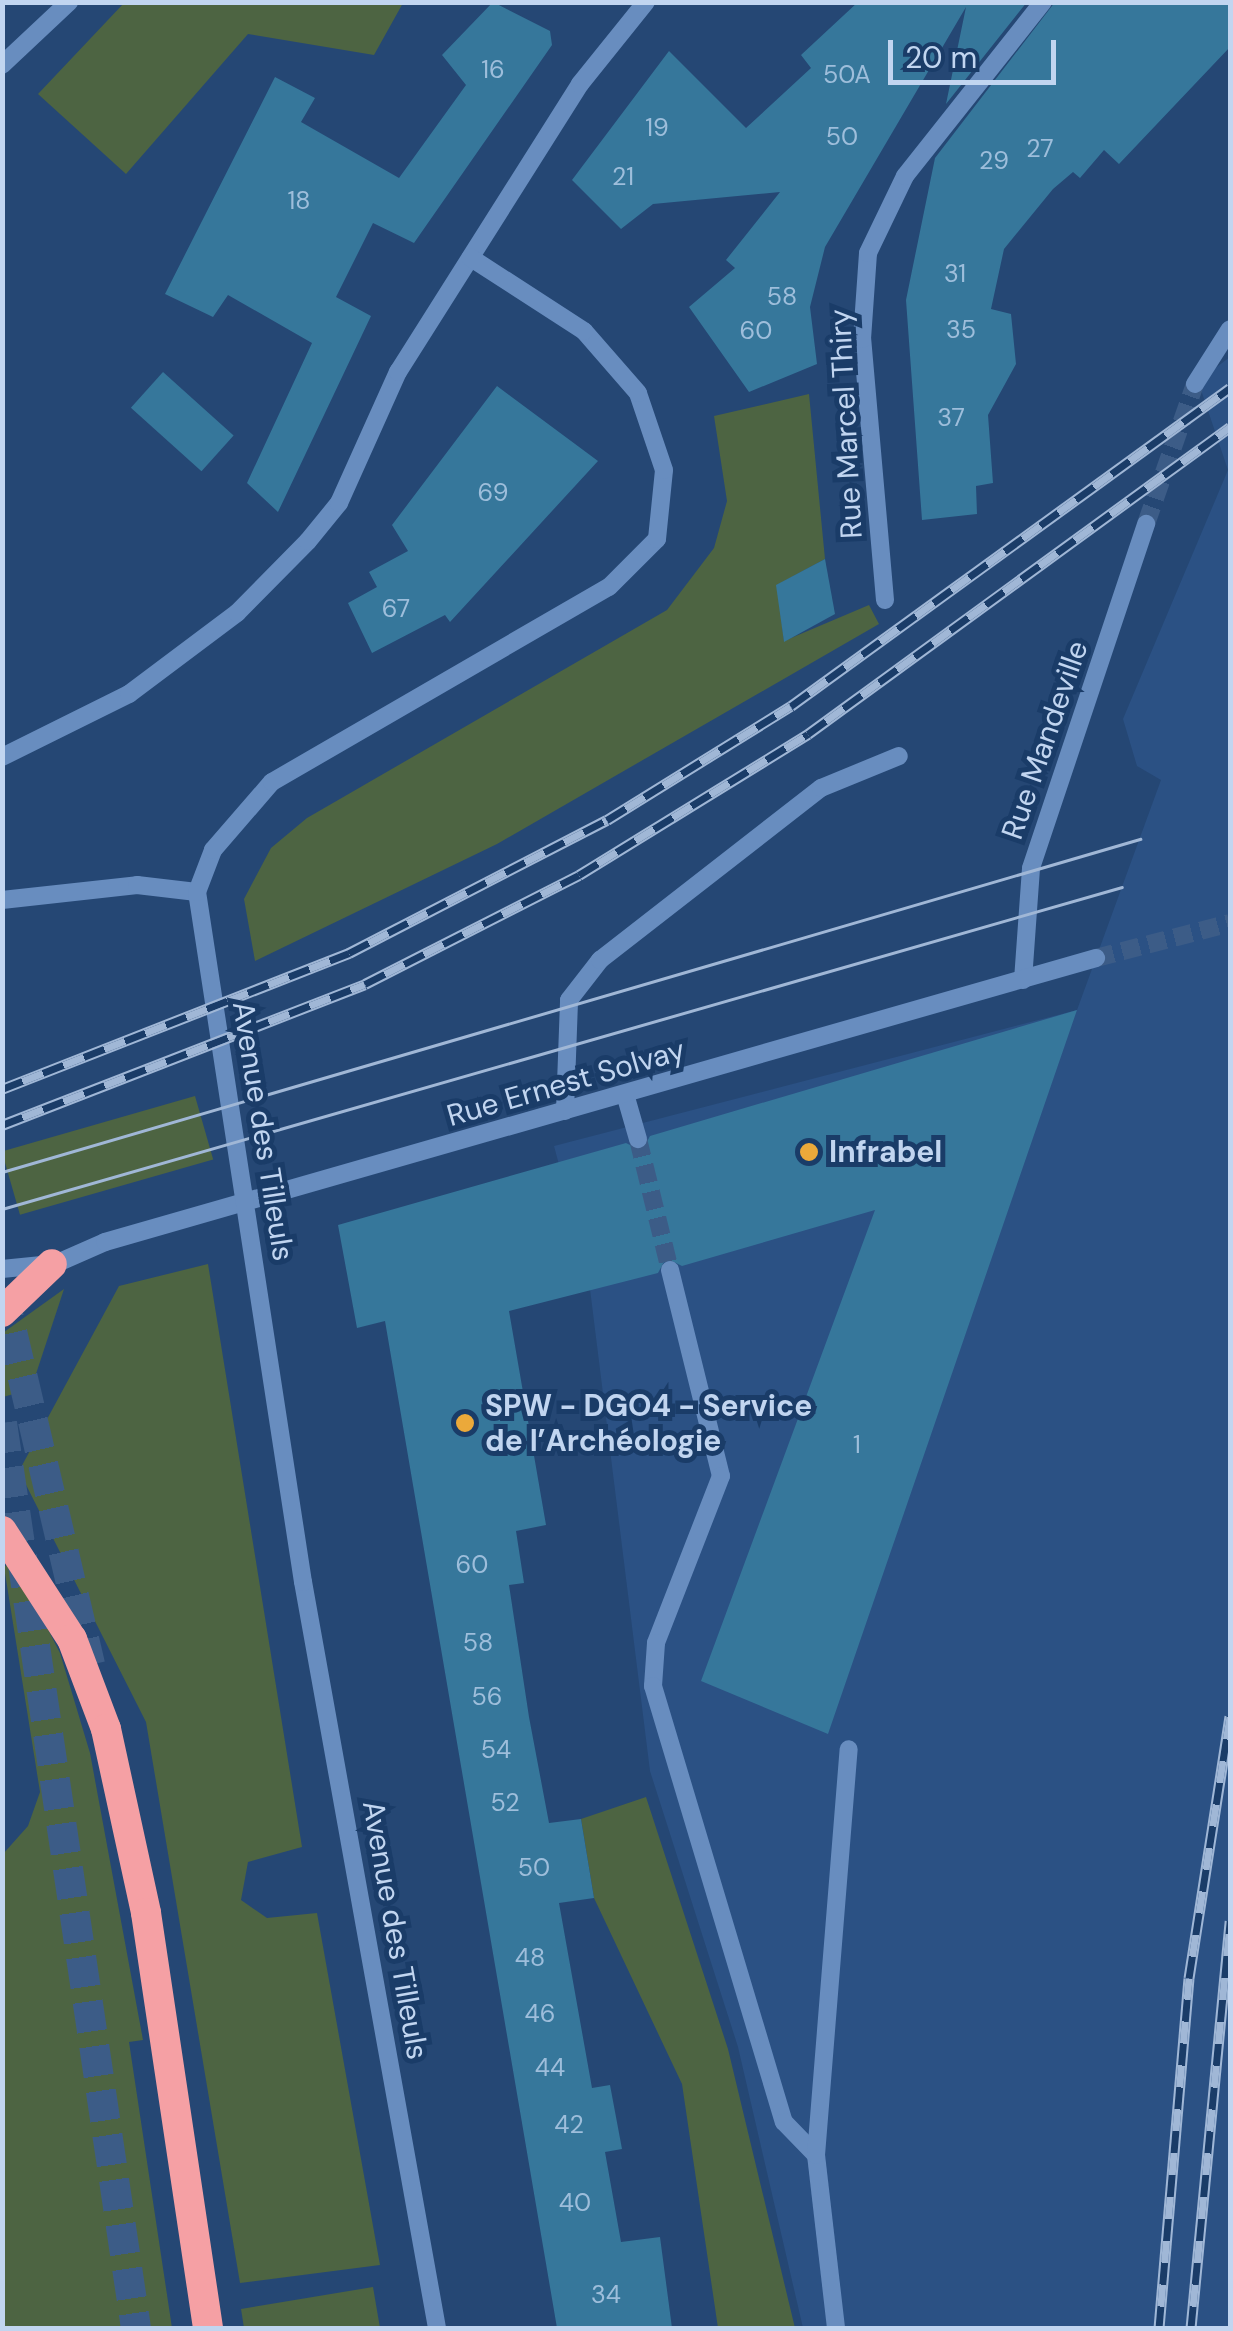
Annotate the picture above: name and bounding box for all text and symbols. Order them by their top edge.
scale bar [893,20,1060,82]
text: 20 m [905,38,977,77]
house number: 16 [481,55,505,85]
house number: 50A [823,60,871,90]
house number: 19 [645,113,669,143]
house number: 50 [826,122,858,152]
house number: 27 [1026,134,1054,164]
house number: 29 [979,146,1009,176]
house number: 21 [612,162,634,192]
house number: 18 [288,186,310,216]
house number: 31 [944,259,966,289]
house number: 58 [767,282,797,312]
street label: Rue Marcel Thiry [822,308,870,540]
house number: 35 [946,315,976,345]
house number: 60 [740,316,772,346]
house number: 37 [937,403,965,433]
house number: 69 [478,478,508,508]
house number: 67 [382,594,410,624]
street label: Rue Mandeville [994,636,1096,844]
street label: Avenue des Tilleuls [225,999,301,1263]
street label: Rue Ernest Solvay [443,1032,689,1134]
place label: Infrabel [829,1134,942,1170]
marker: Infrabel [798,1141,820,1163]
place label: SPW - DGO4 - Service de l’Archéologie [485,1388,812,1458]
marker: SPW - DGO4 - Service de l’Archéologie [454,1412,476,1434]
house number: 1 [853,1430,861,1460]
house number: 60 [456,1550,488,1580]
house number: 58 [463,1628,493,1658]
house number: 56 [472,1682,502,1712]
house number: 54 [481,1735,511,1765]
house number: 52 [490,1788,520,1818]
street label: Avenue des Tilleuls [355,1798,435,2062]
house number: 50 [518,1853,550,1883]
house number: 48 [515,1943,545,1973]
house number: 46 [525,1999,555,2029]
house number: 44 [535,2053,565,2083]
house number: 42 [554,2110,584,2140]
house number: 40 [559,2188,591,2218]
house number: 34 [591,2280,621,2310]

